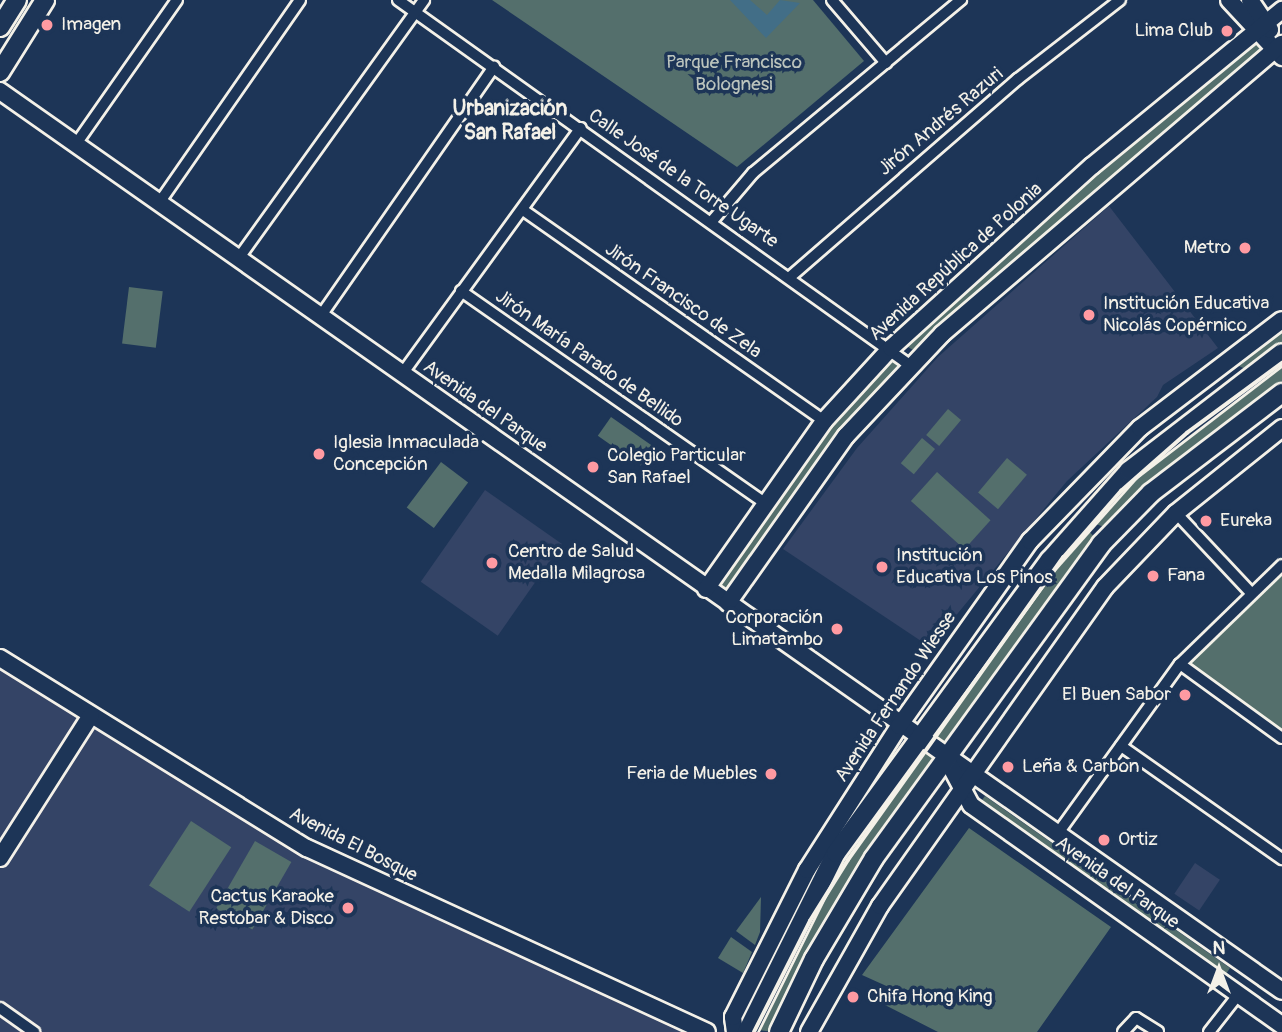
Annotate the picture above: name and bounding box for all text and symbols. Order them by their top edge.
place label: Imagen [61,14,121,36]
marker: Imagen [39,17,55,33]
place label: Lima Club [1134,20,1213,42]
marker: Lima Club [1219,23,1235,39]
park label: Parque Francisco Bolognesi [666,52,802,96]
street label: Jirón Andrés Razuri [874,63,1008,181]
district label: Urbanización San Rafael [453,96,567,146]
street label: Calle José de la Torre Ugarte [584,105,782,253]
street label: Avenida República de Polonia [865,178,1047,346]
place label: Metro [1184,237,1231,259]
street label: Jirón Francisco de Zela [600,238,766,364]
marker: Metro [1237,240,1253,256]
street label: Jirón María Parado de Bellido [491,285,687,433]
place label: Institución Educativa Nicolás Copérnico [1103,293,1269,337]
marker: Institución Educativa Nicolás Copérnico [1081,307,1097,323]
street label: Avenida del Parque [419,356,551,458]
place label: Iglesia Inmaculada Concepción [333,432,479,476]
place label: Colegio Particular San Rafael [607,445,746,489]
marker: Iglesia Inmaculada Concepción [311,446,327,462]
marker: Colegio Particular San Rafael [585,459,601,475]
place label: Eureka [1220,510,1272,532]
marker: Eureka [1198,513,1214,529]
place label: Centro de Salud Medalla Milagrosa [508,541,645,585]
place label: Institución Educativa Los Pinos [896,545,1053,589]
marker: Centro de Salud Medalla Milagrosa [482,553,502,573]
marker: Institución Educativa Los Pinos [874,559,890,575]
place label: Fana [1167,565,1205,587]
marker: Fana [1145,568,1161,584]
place label: Corporación Limatambo [725,607,823,651]
street label: Avenida Fernando Wiesse [830,608,962,786]
marker: Corporación Limatambo [829,621,845,637]
place label: El Buen Sabor [1062,684,1171,706]
marker: El Buen Sabor [1177,687,1193,703]
place label: Leña & Carbon [1022,756,1139,778]
marker: Leña & Carbon [1000,759,1016,775]
place label: Feria de Muebles [626,763,757,785]
marker: Feria de Muebles [763,766,779,782]
street label: Avenida El Bosque [285,803,421,887]
place label: Ortiz [1118,829,1158,851]
street label: Avenida del Parque [1051,832,1183,934]
marker: Ortiz [1096,832,1112,848]
place label: Cactus Karaoke Restobar & Disco [199,886,334,930]
marker: Cactus Karaoke Restobar & Disco [340,900,356,916]
north arrow [1184,934,1254,1004]
text: N [1213,936,1225,960]
place label: Chifa Hong King [867,986,993,1008]
marker: Chifa Hong King [845,989,861,1005]

